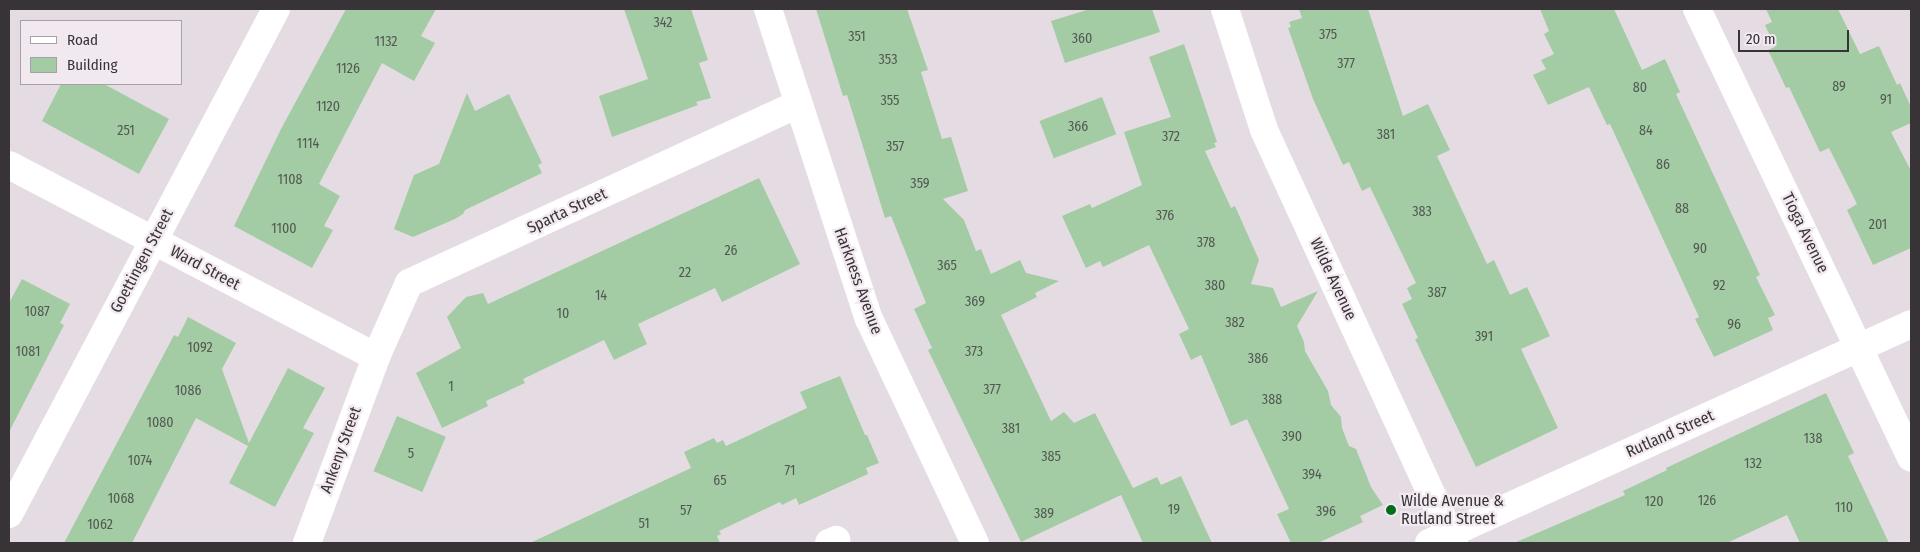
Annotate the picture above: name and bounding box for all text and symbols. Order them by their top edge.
house number: 342 [653,15,673,31]
legend [20,20,182,85]
scale bar [1740,20,1851,52]
house number: 375 [1319,27,1337,43]
house number: 351 [848,29,866,45]
text: 20 m [1746,30,1776,48]
text: Road [67,31,98,49]
house number: 360 [1072,31,1092,47]
house number: 1132 [374,34,398,50]
house number: 353 [879,52,897,68]
text: Building [67,56,118,74]
house number: 377 [1337,56,1355,72]
house number: 1126 [336,61,360,77]
house number: 89 [1832,79,1846,95]
house number: 80 [1633,80,1647,96]
house number: 91 [1880,92,1892,108]
house number: 355 [880,93,900,109]
house number: 1120 [316,99,340,115]
house number: 366 [1068,119,1088,135]
house number: 251 [117,123,135,139]
house number: 84 [1639,123,1653,139]
house number: 381 [1377,127,1395,143]
house number: 372 [1162,129,1180,145]
house number: 1114 [297,136,319,152]
house number: 357 [886,139,904,155]
house number: 86 [1656,157,1670,173]
house number: 1108 [277,172,303,188]
house number: 359 [910,176,930,192]
street label: Sparta Street [524,184,610,238]
street label: Tioga Avenue [1777,190,1833,276]
house number: 88 [1675,201,1689,217]
house number: 383 [1412,204,1432,220]
street label: Goettingen Street [107,206,177,316]
house number: 376 [1156,208,1174,224]
house number: 201 [1869,217,1887,233]
house number: 1100 [271,221,297,237]
street label: Harkness Avenue [830,225,886,337]
house number: 378 [1197,235,1215,251]
street label: Wilde Avenue [1306,235,1360,323]
house number: 90 [1693,241,1707,257]
street label: Ward Street [167,242,243,294]
house number: 26 [724,243,738,259]
house number: 365 [937,258,957,274]
house number: 22 [679,265,691,281]
house number: 380 [1205,278,1225,294]
house number: 92 [1713,278,1725,294]
house number: 387 [1428,285,1446,301]
house number: 14 [595,288,607,304]
house number: 369 [965,294,985,310]
house number: 1087 [24,304,50,320]
house number: 10 [557,306,569,322]
house number: 382 [1225,315,1245,331]
house number: 96 [1727,317,1741,333]
house number: 391 [1475,329,1493,345]
house number: 1092 [187,340,213,356]
house number: 1081 [16,344,40,360]
house number: 373 [965,344,983,360]
house number: 386 [1248,351,1268,367]
house number: 1 [448,379,454,395]
house number: 377 [983,382,1001,398]
house number: 1086 [175,383,201,399]
house number: 388 [1262,392,1282,408]
street label: Ankeny Street [316,404,366,496]
street label: Rutland Street [1623,406,1717,462]
house number: 1080 [146,415,174,431]
house number: 381 [1002,421,1020,437]
house number: 390 [1282,429,1302,445]
house number: 138 [1804,431,1822,447]
house number: 5 [408,446,414,462]
house number: 385 [1041,449,1061,465]
house number: 1074 [128,453,152,469]
house number: 132 [1744,456,1762,472]
house number: 71 [785,463,795,479]
house number: 394 [1302,467,1322,483]
house number: 65 [713,473,727,489]
house number: 1068 [108,491,134,507]
place label: Wilde Avenue & Rutland Street [1401,491,1504,529]
house number: 126 [1698,493,1716,509]
house number: 120 [1645,494,1663,510]
house number: 110 [1835,500,1853,516]
house number: 19 [1168,502,1180,518]
house number: 57 [680,503,692,519]
house number: 396 [1316,504,1336,520]
marker: Wilde Avenue & Rutland Street [1385,504,1397,516]
house number: 389 [1034,506,1054,522]
house number: 51 [638,516,650,532]
house number: 1062 [87,517,113,533]

